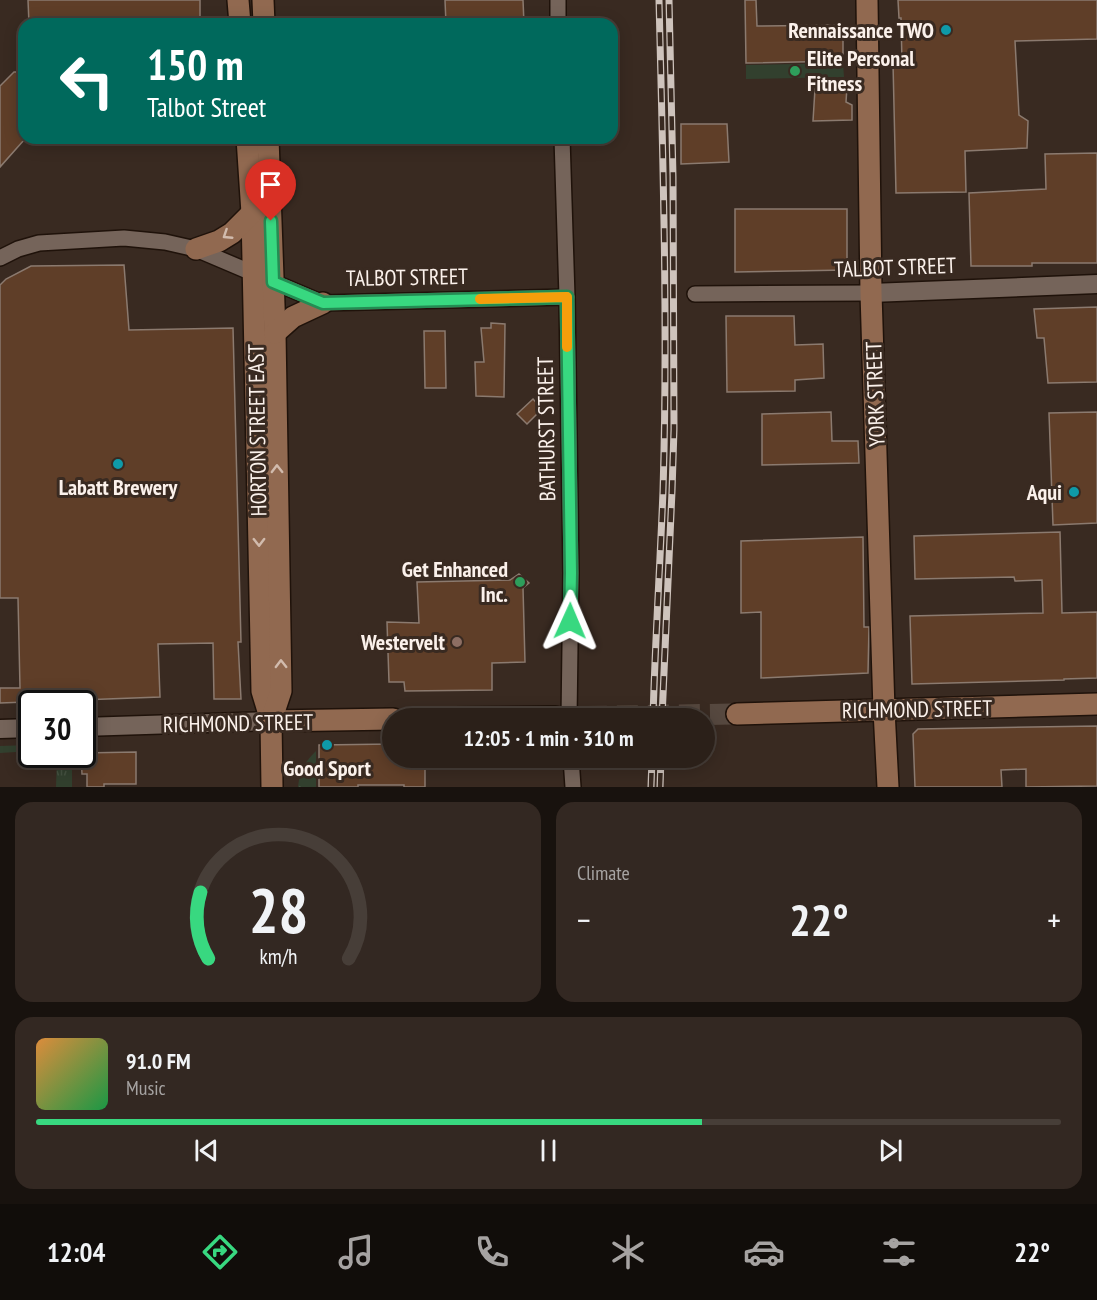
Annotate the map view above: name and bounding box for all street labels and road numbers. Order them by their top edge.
street label: TALBOT STREET [833,251,957,283]
street label: TALBOT STREET [346,262,468,292]
street label: YORK STREET [859,341,891,447]
street label: HORTON STREET EAST [241,343,273,517]
street label: BATHURST STREET [531,356,561,502]
street label: RICHMOND STREET [842,694,993,724]
street label: RICHMOND STREET [163,708,314,738]

